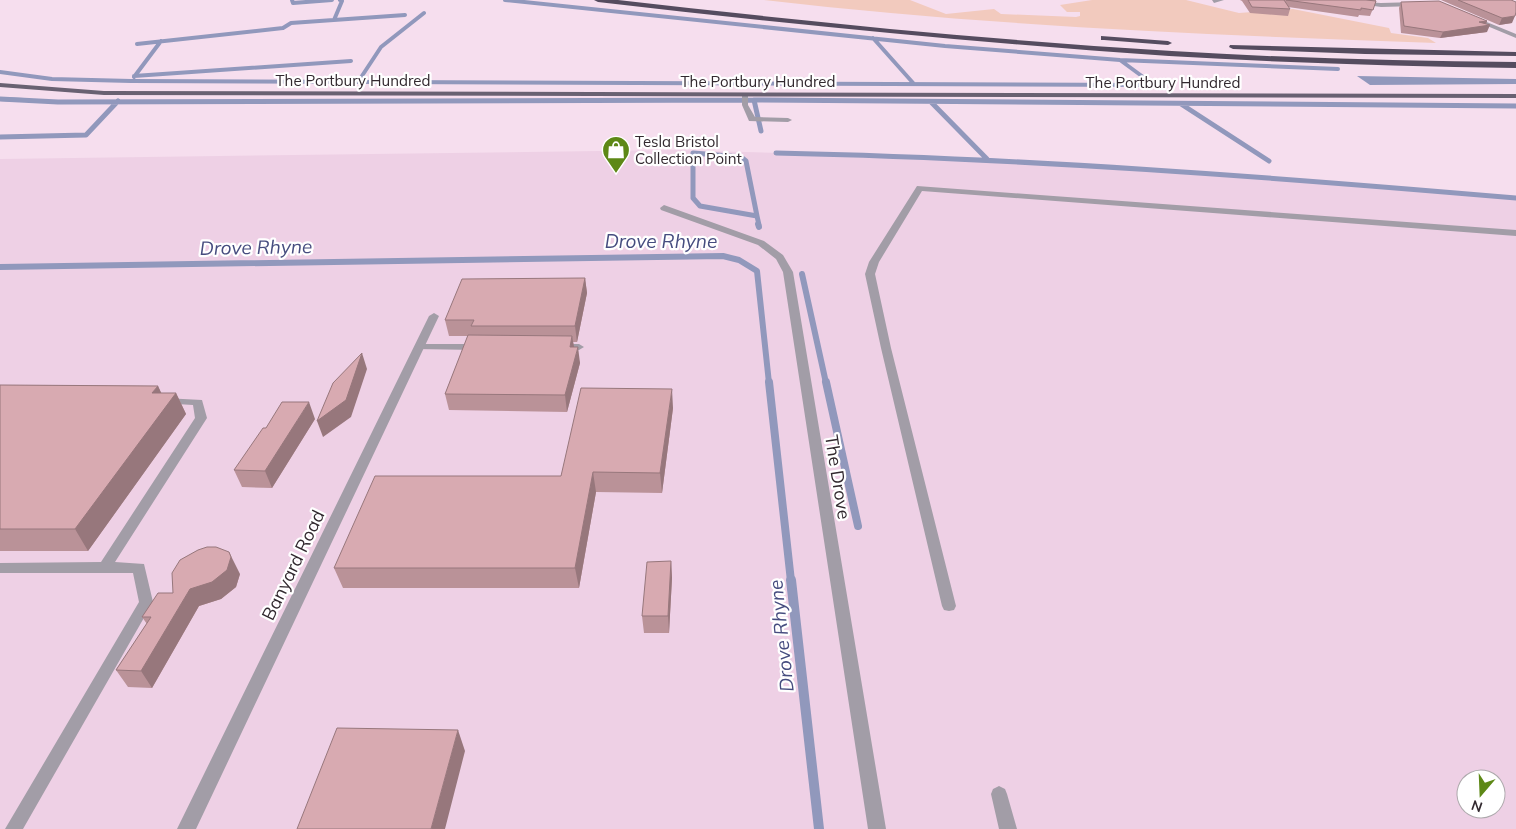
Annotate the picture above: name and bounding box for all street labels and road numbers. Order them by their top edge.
street label: The Portbury Hundred [276,71,430,90]
street label: The Portbury Hundred [681,72,835,91]
street label: The Portbury Hundred [1086,73,1240,92]
street label: The Drove [820,433,856,521]
street label: Banyard Road [256,506,330,624]

